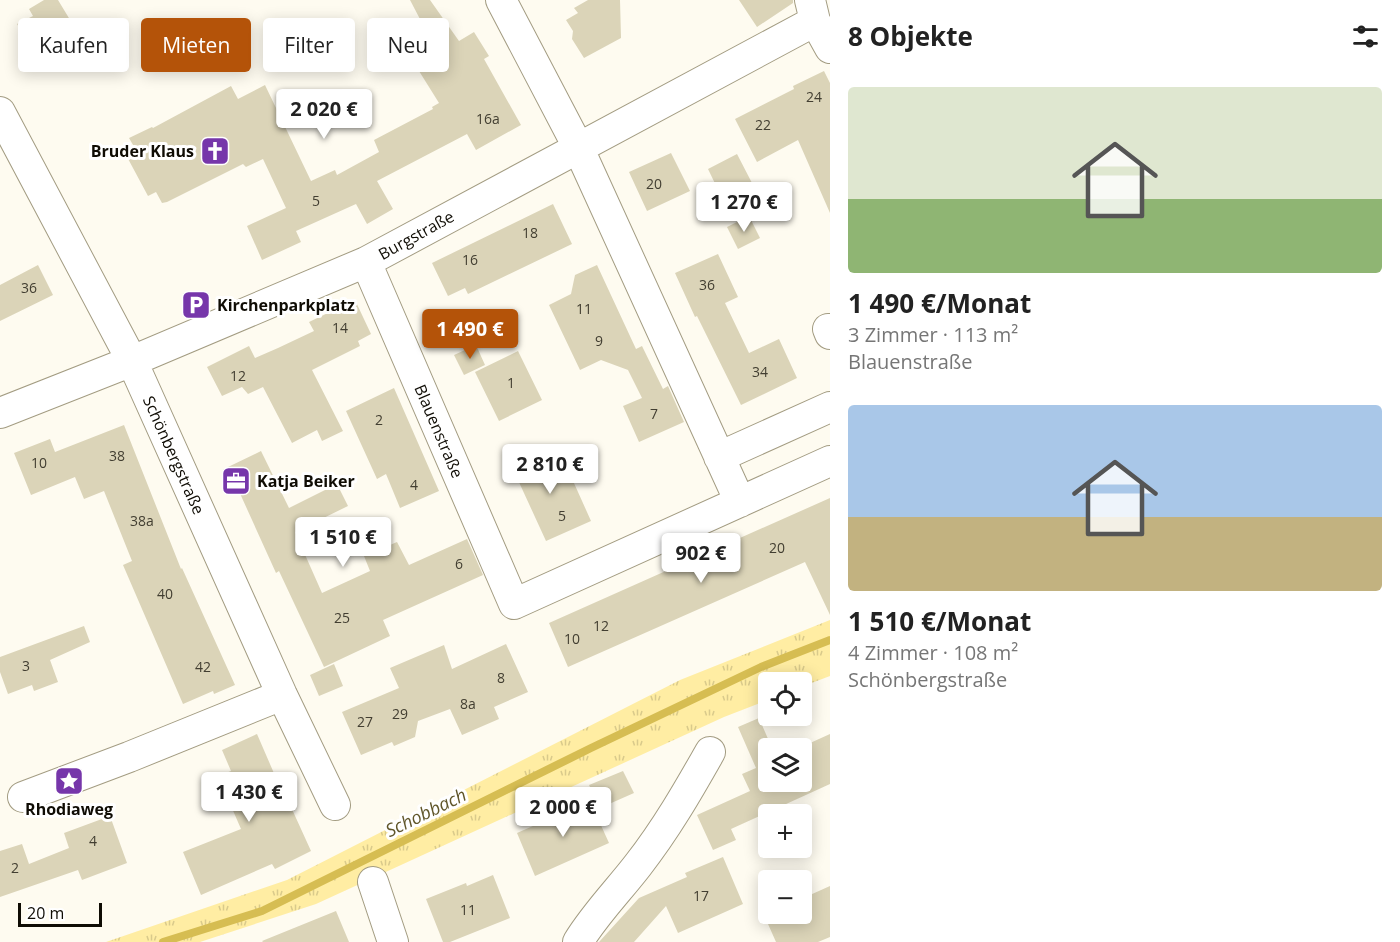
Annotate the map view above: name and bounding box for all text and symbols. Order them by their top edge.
chip: Kaufen [18,18,129,72]
chip: Mieten [141,18,251,72]
chip: Filter [263,18,355,72]
chip: Neu [367,18,449,72]
text: 8 Objekte [848,18,973,54]
icon: filters [1349,20,1382,53]
house number: 24 [806,87,822,106]
pin: 2 020 € [269,89,379,140]
text: 2 020 € [290,95,358,122]
house number: 16a [476,109,500,128]
house number: 22 [755,115,771,134]
icon: home [1061,126,1169,234]
church icon: Bruder Klaus [199,135,231,167]
place label: Bruder Klaus [91,140,194,162]
house number: 20 [646,174,662,193]
pin: 1 270 € [689,182,799,233]
text: 1 270 € [710,188,778,215]
house number: 5 [312,191,320,210]
street label: Burgstraße [374,205,458,265]
house number: 18 [522,223,538,242]
house number: 16 [462,250,478,269]
house number: 36 [699,275,715,294]
house number: 36 [21,278,37,297]
text: 1 490 €/Monat [848,285,1031,321]
parking icon: Kirchenparkplatz [180,289,212,321]
place label: Kirchenparkplatz [217,294,355,316]
house number: 11 [576,299,592,318]
pin: 1 490 € [415,309,525,360]
text: 1 490 € [436,315,504,342]
house number: 14 [332,318,348,337]
text: 3 Zimmer · 113 m² [848,321,1018,348]
house number: 9 [595,331,603,350]
text: Blauenstraße [848,348,972,375]
house number: 34 [752,362,768,381]
house number: 12 [230,366,246,385]
house number: 1 [507,373,515,392]
street label: Blauenstraße [409,381,469,481]
street label: Schönbergstraße [138,392,210,518]
house number: 7 [650,404,658,423]
house number: 2 [375,410,383,429]
pin: 2 810 € [495,444,605,495]
icon: home [1061,444,1169,552]
house number: 38 [109,446,125,465]
text: 2 810 € [516,450,584,477]
house number: 10 [31,453,47,472]
office icon: Katja Beiker [220,465,252,497]
place label: Katja Beiker [257,470,355,492]
house number: 4 [410,475,418,494]
house number: 5 [558,506,566,525]
house number: 38a [130,511,154,530]
pin: 1 510 € [288,517,398,568]
text: 1 510 € [309,523,377,550]
pin: 902 € [659,533,743,584]
house number: 20 [769,538,785,557]
text: 902 € [676,539,726,566]
house number: 6 [455,554,463,573]
house number: 40 [157,584,173,603]
text: 1 510 €/Monat [848,603,1031,639]
house number: 25 [334,608,350,627]
house number: 12 [593,616,609,635]
house number: 10 [564,629,580,648]
text: 4 Zimmer · 108 m² [848,639,1018,666]
house number: 3 [22,656,30,675]
house number: 42 [195,657,211,676]
text: Schönbergstraße [848,666,1007,693]
house number: 8 [497,668,505,687]
map controls [758,672,812,924]
button: locate [758,672,812,726]
house number: 8a [460,694,476,713]
house number: 29 [392,704,408,723]
house number: 27 [357,712,373,731]
button: layers [758,738,812,792]
place icon: Rhodiaweg [53,765,85,797]
pin: 1 430 € [194,772,304,823]
text: 1 430 € [215,778,283,805]
water label: Schobbach [381,782,470,842]
pin: 2 000 € [508,787,618,838]
text: 2 000 € [529,793,597,820]
place label: Rhodiaweg [25,798,113,820]
button: + [758,804,812,858]
house number: 4 [89,831,97,850]
house number: 2 [11,858,19,877]
button: − [758,870,812,924]
house number: 17 [693,886,709,905]
scale bar [18,900,102,928]
house number: 11 [460,900,476,919]
text: 20 m [27,902,64,924]

